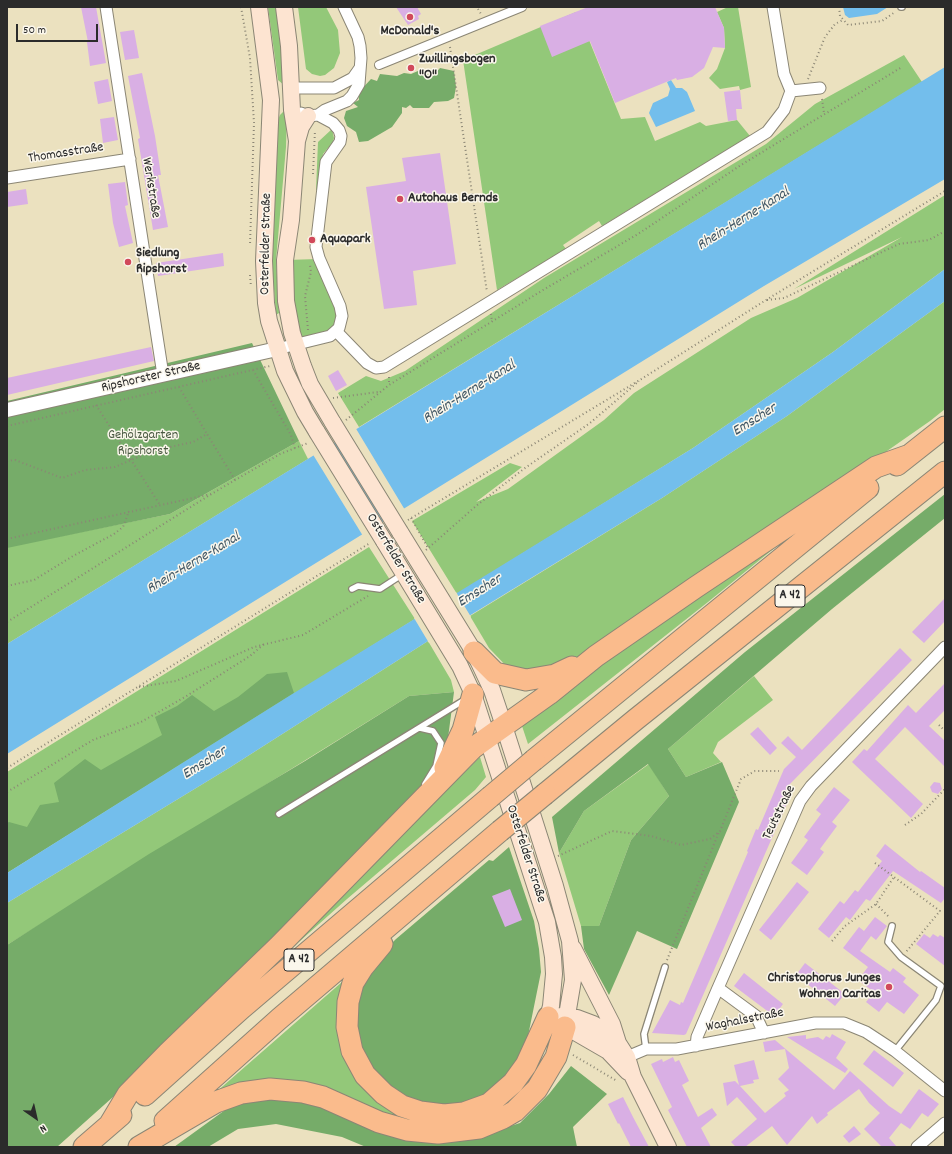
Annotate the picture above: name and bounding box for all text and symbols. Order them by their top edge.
marker: McDonald's [405,12,415,22]
scale bar [18,16,100,42]
text: 50 m [23,22,46,39]
place label: McDonald's [381,24,439,40]
place label: Zwillingsbogen "O" [419,52,496,84]
marker: Zwillingsbogen "O" [406,63,416,73]
street label: Thomasstraße [27,140,105,168]
street label: Werkstraße [137,157,163,219]
water label: Rhein-Herne-Kanal [694,184,794,256]
place label: Autohaus Bernds [408,191,498,207]
street label: Osterfelder Straße [258,193,276,295]
marker: Autohaus Bernds [395,194,405,204]
place label: Aquapark [320,232,370,248]
marker: Aquapark [307,235,317,245]
place label: Siedlung Ripshorst [136,246,187,278]
marker: Siedlung Ripshorst [123,257,133,267]
water label: Rhein-Herne-Kanal [420,357,520,429]
street label: Ripshorster Straße [100,358,202,398]
water label: Emscher [730,401,780,441]
park label: Gehölzgarten Ripshorst [108,428,178,460]
street label: Osterfelder Straße [362,511,428,607]
water label: Rhein-Herne-Kanal [144,529,244,599]
water label: Emscher [455,572,505,612]
road number: A 42 [775,585,805,607]
water label: Emscher [180,744,230,784]
street label: Teutstraße [760,783,800,843]
street label: Osterfelder Straße [501,803,549,905]
road number: A 42 [284,949,314,971]
place label: Christophorus Junges Wohnen Caritas [767,971,881,1004]
marker: Christophorus Junges Wohnen Caritas [884,982,894,992]
street label: Waghalsstraße [705,1005,785,1037]
north arrow [16,1098,56,1138]
text: N [36,1120,49,1136]

